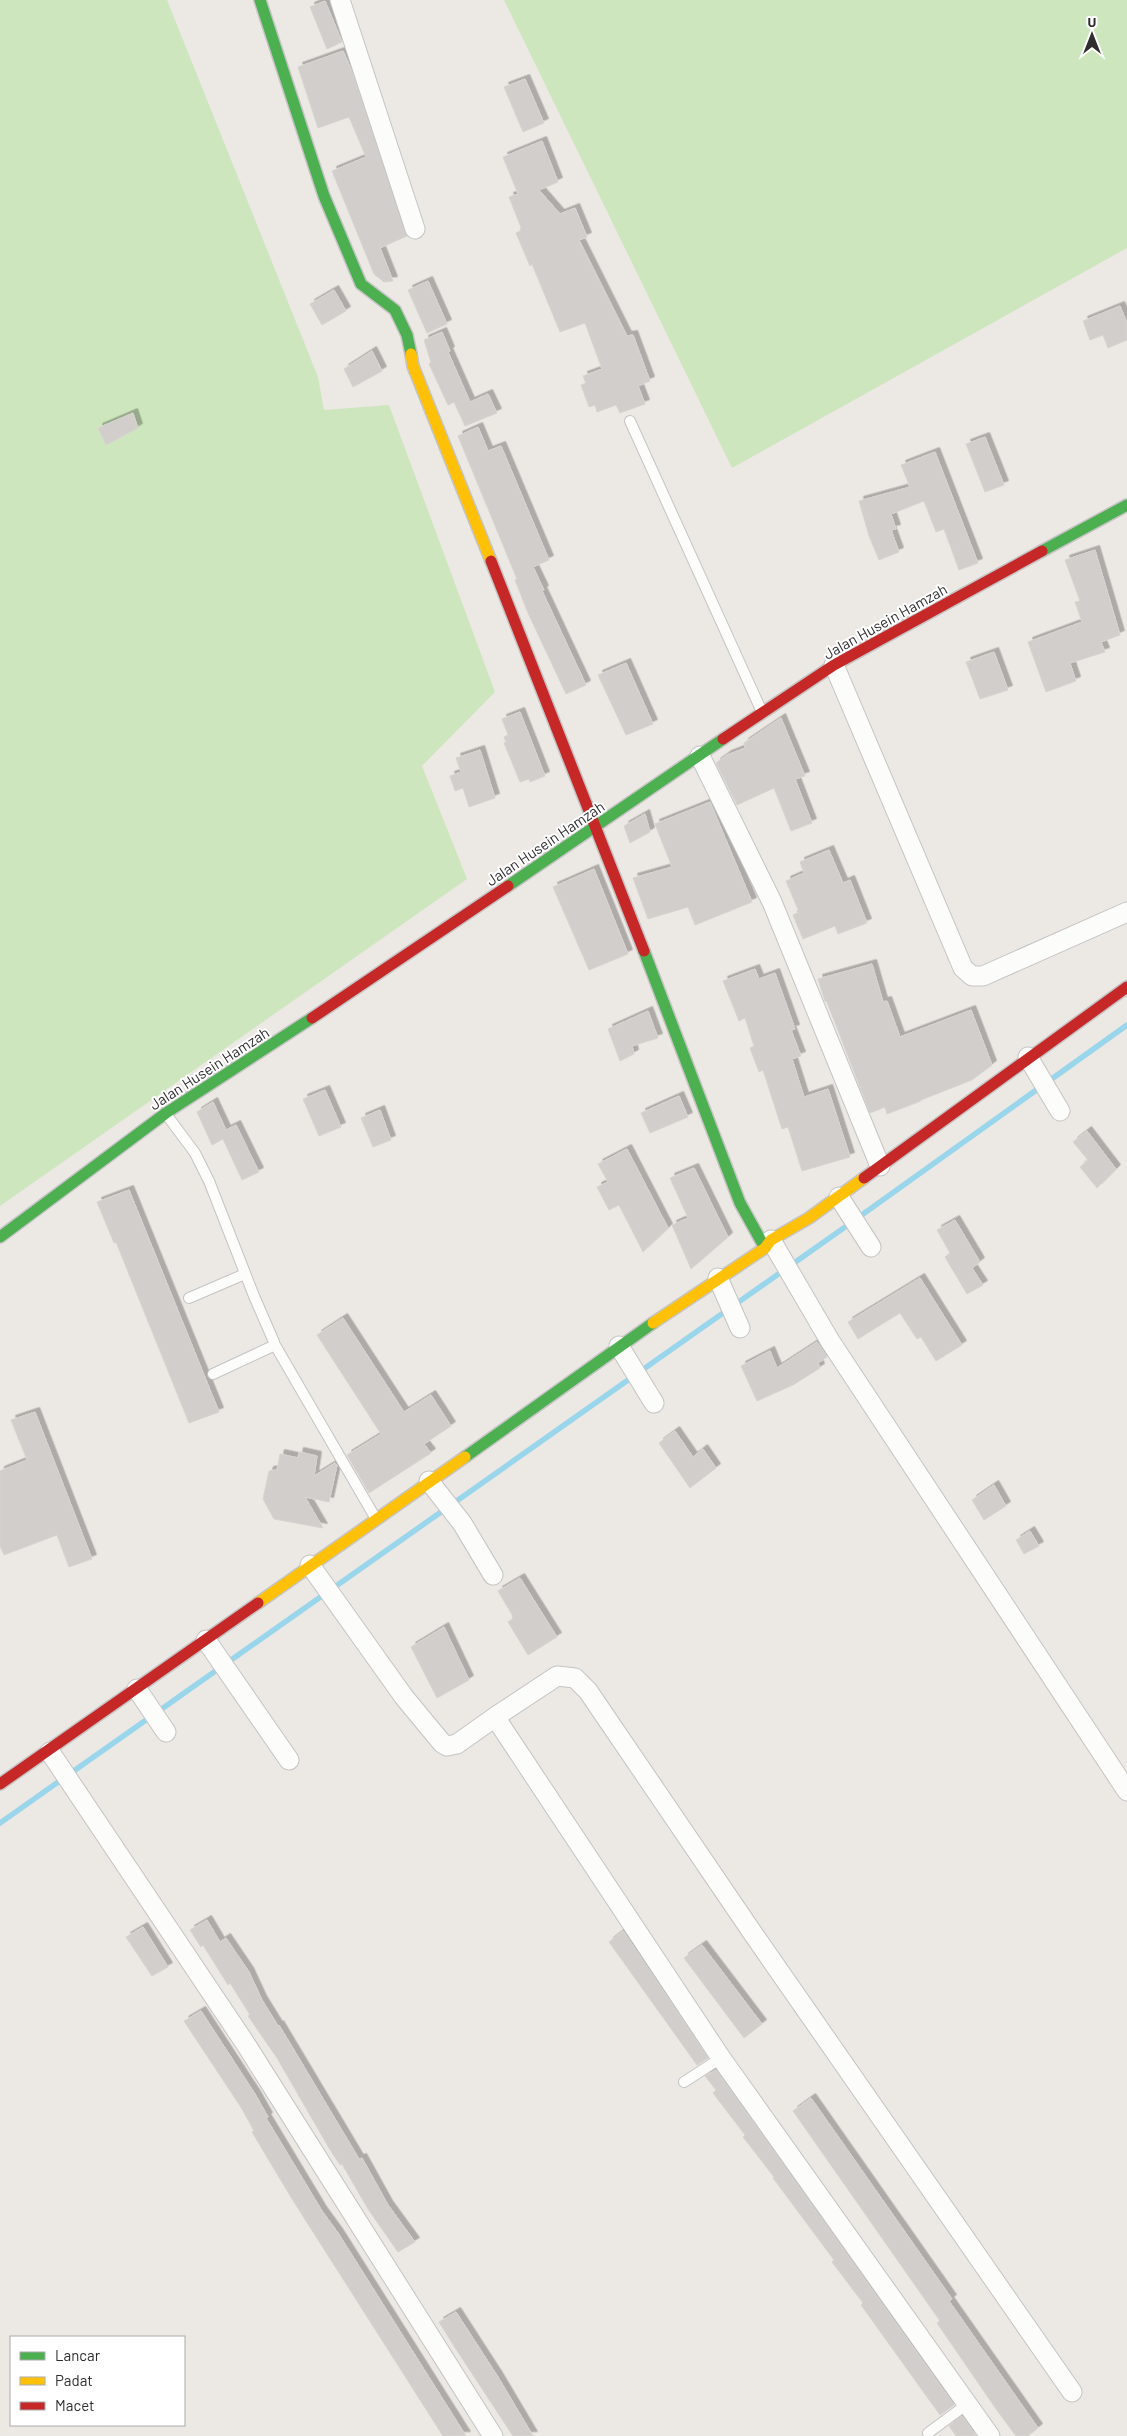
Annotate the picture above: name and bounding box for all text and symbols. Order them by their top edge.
north arrow [1067,10,1117,60]
text: U [1088,13,1097,30]
street label: Jalan Husein Hamzah [820,579,950,663]
street label: Jalan Husein Hamzah [482,797,608,889]
street label: Jalan Husein Hamzah [146,1023,272,1113]
legend [10,2336,185,2426]
text: Lancar [55,2346,101,2364]
text: Padat [55,2371,93,2389]
text: Macet [55,2396,95,2414]

